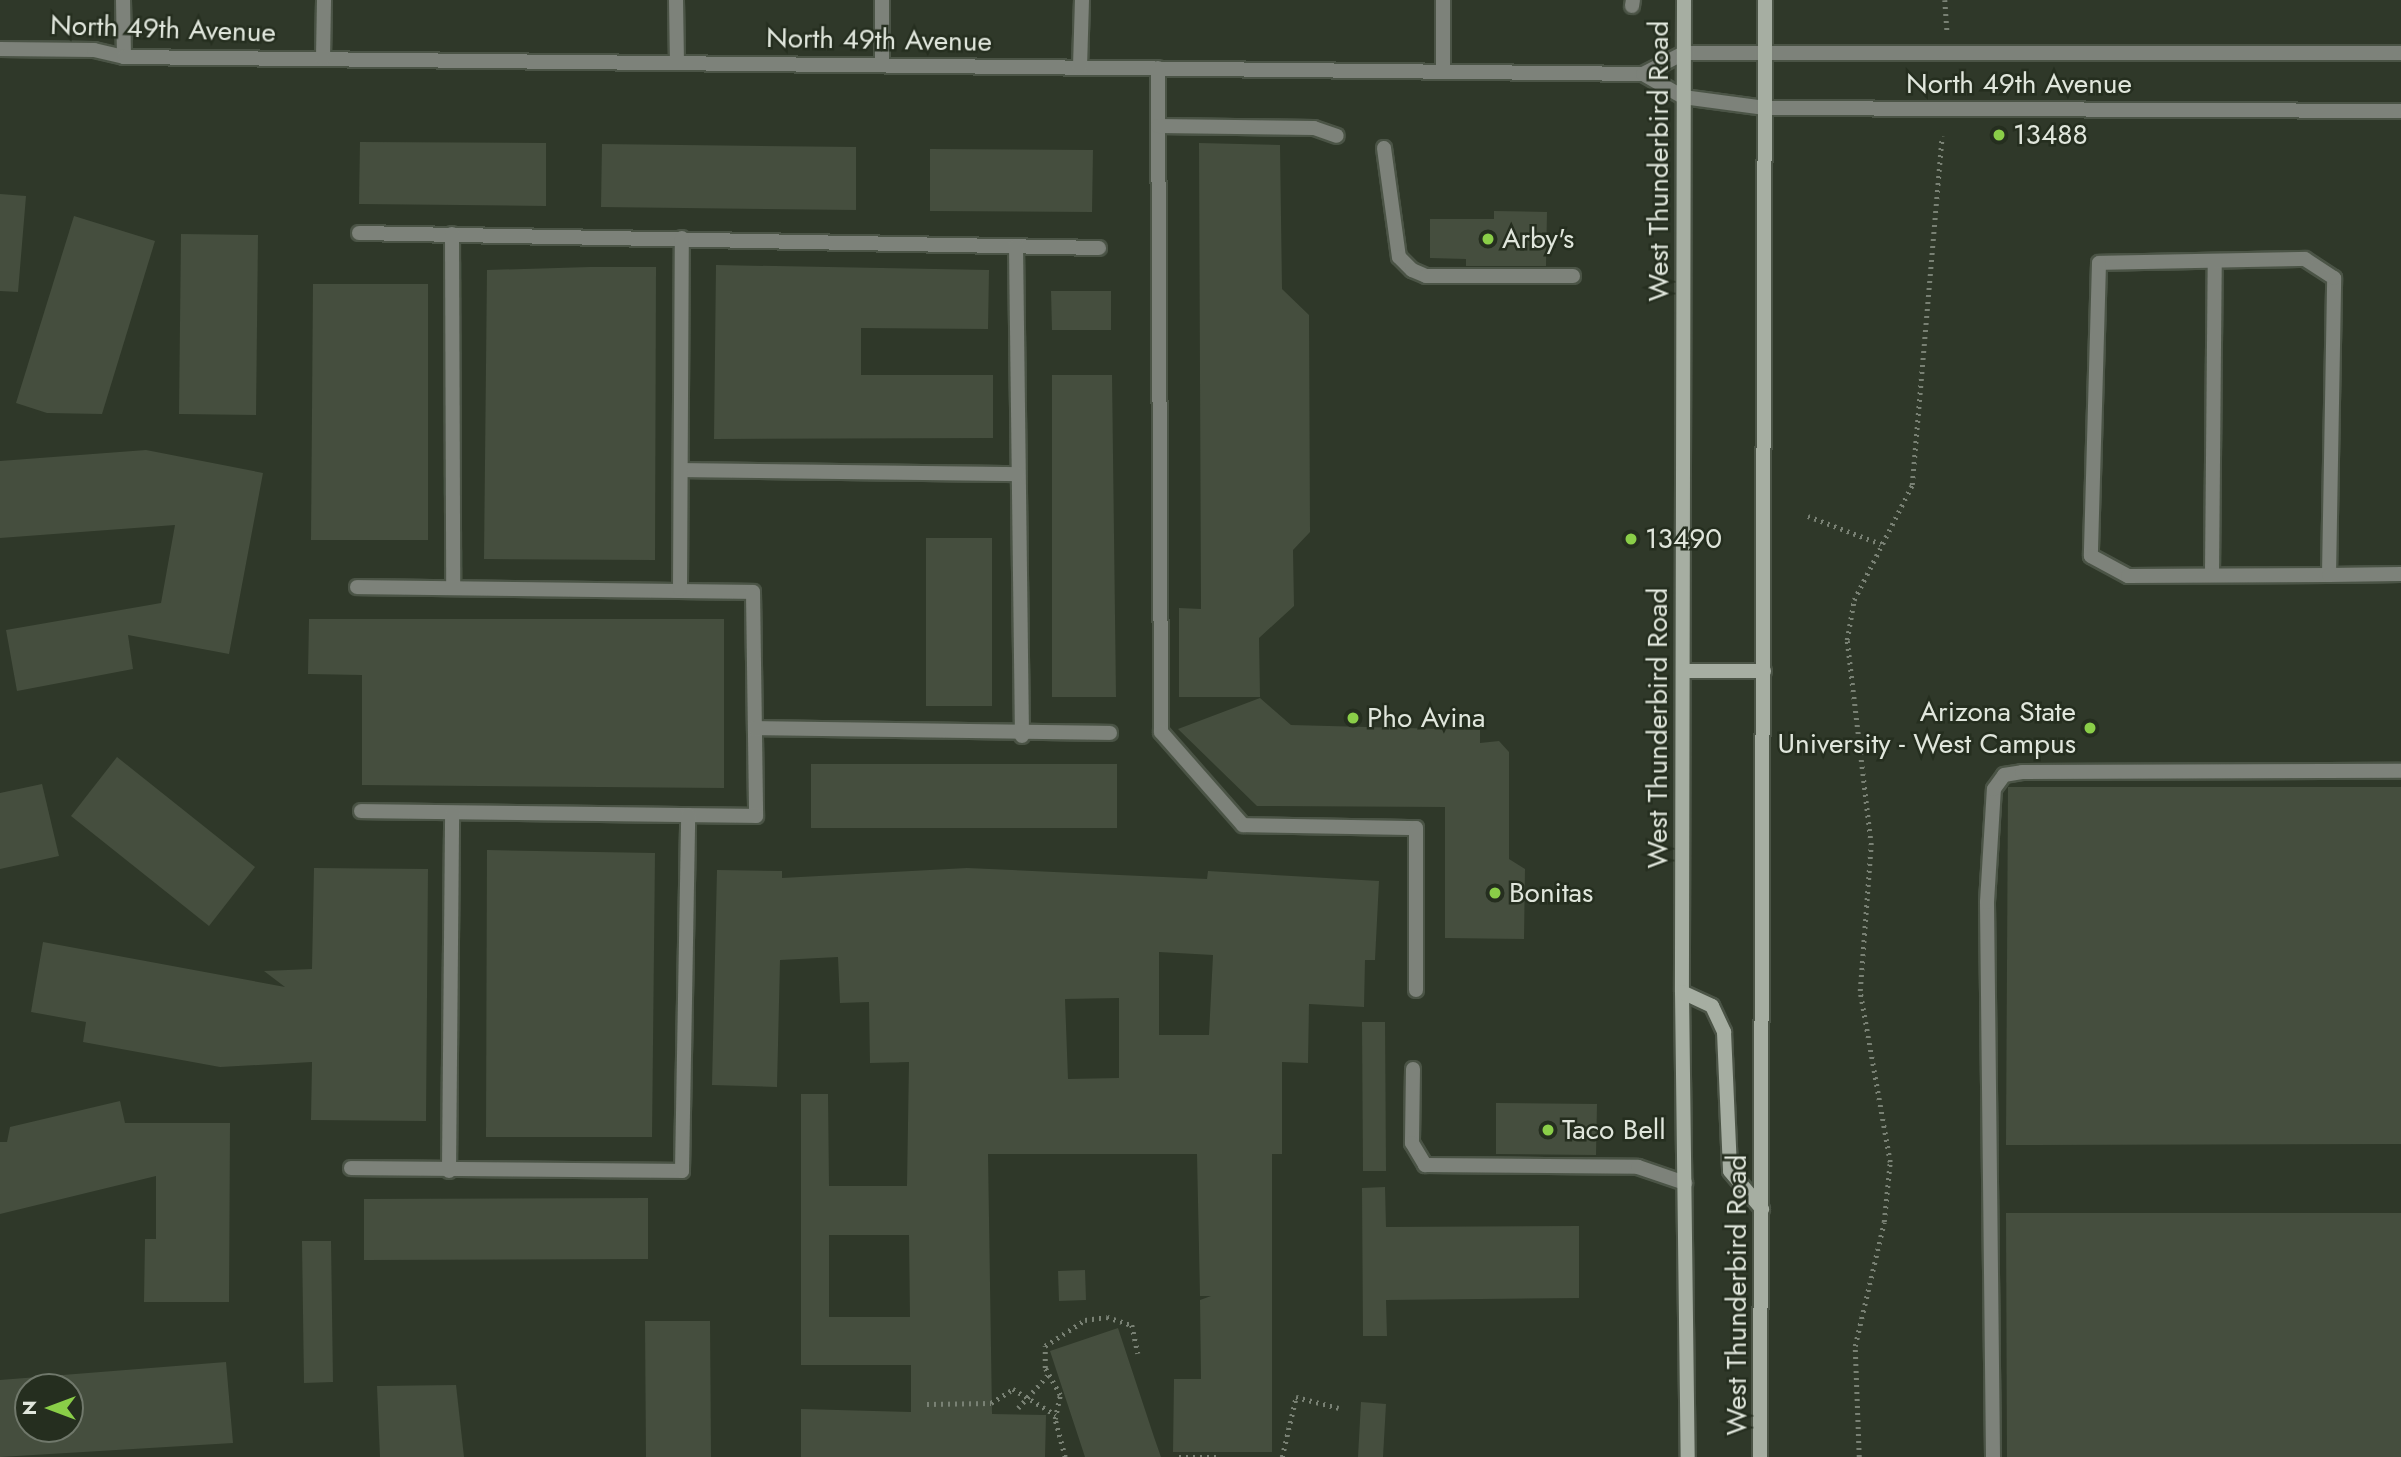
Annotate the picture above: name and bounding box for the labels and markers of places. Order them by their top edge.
place label: 13488 [2013,118,2088,152]
marker: 13488 [1991,127,2007,143]
place label: Arby's [1502,222,1574,256]
marker: Arby's [1480,231,1496,247]
place label: 13490 [1645,522,1722,556]
marker: 13490 [1623,531,1639,547]
place label: Arizona State University - West Campus [1778,695,2076,761]
place label: Pho Avina [1367,701,1486,735]
marker: Pho Avina [1345,710,1361,726]
marker: Arizona State University - West Campus [2082,720,2098,736]
place label: Bonitas [1509,876,1593,910]
marker: Bonitas [1487,885,1503,901]
place label: Taco Bell [1562,1113,1666,1147]
marker: Taco Bell [1540,1122,1556,1138]

